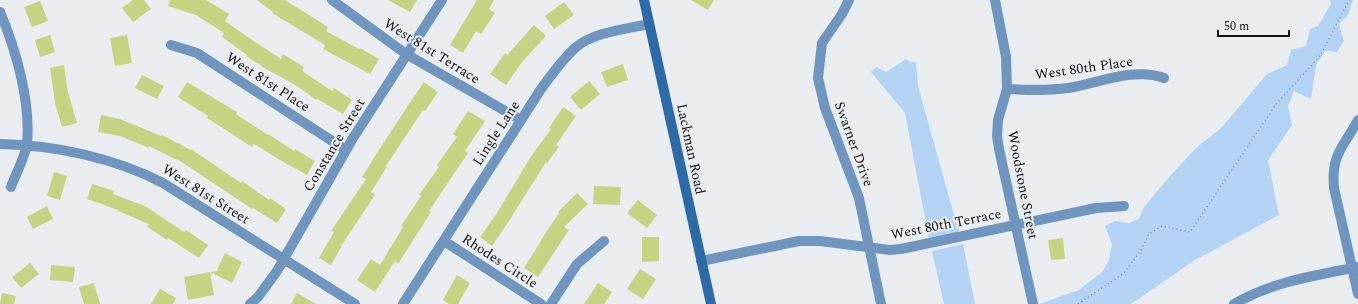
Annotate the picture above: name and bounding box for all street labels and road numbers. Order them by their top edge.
street label: West 81st Terrace [380,13,484,89]
street label: West 81st Place [222,47,314,117]
street label: West 80th Place [1034,51,1134,85]
street label: Constance Street [298,94,370,196]
street label: Lingle Lane [467,96,525,170]
street label: Swarner Drive [829,99,879,190]
street label: Lackman Road [671,102,711,196]
street label: Woodstone Street [1002,129,1044,241]
street label: West 81st Street [158,159,254,229]
street label: West 80th Terrace [889,203,1003,245]
street label: Rhodes Circle [458,229,542,294]

